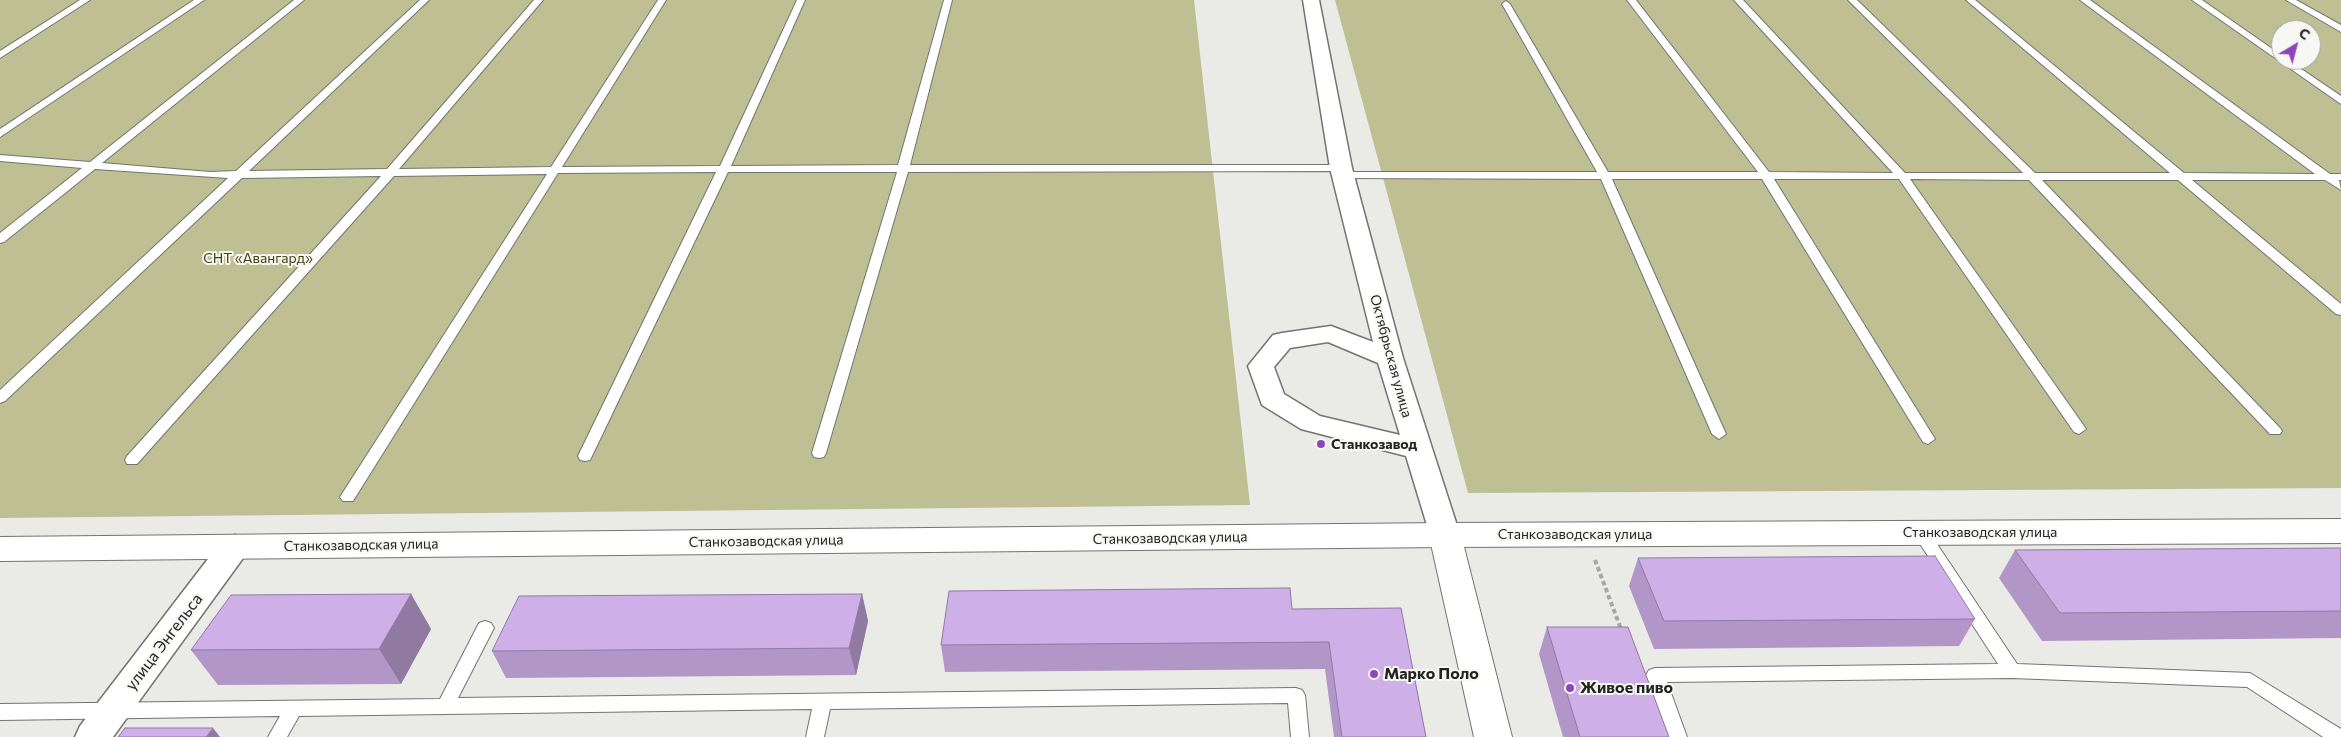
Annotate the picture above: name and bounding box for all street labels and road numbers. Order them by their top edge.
street label: Октябрьская улица [1366,293,1416,419]
street label: Станкозаводская улица [1903,524,2057,540]
street label: Станкозаводская улица [1498,526,1652,542]
street label: Станкозаводская улица [1093,528,1247,548]
street label: Станкозаводская улица [689,531,843,551]
street label: Станкозаводская улица [284,535,438,555]
street label: улица Энгельса [121,590,207,694]

